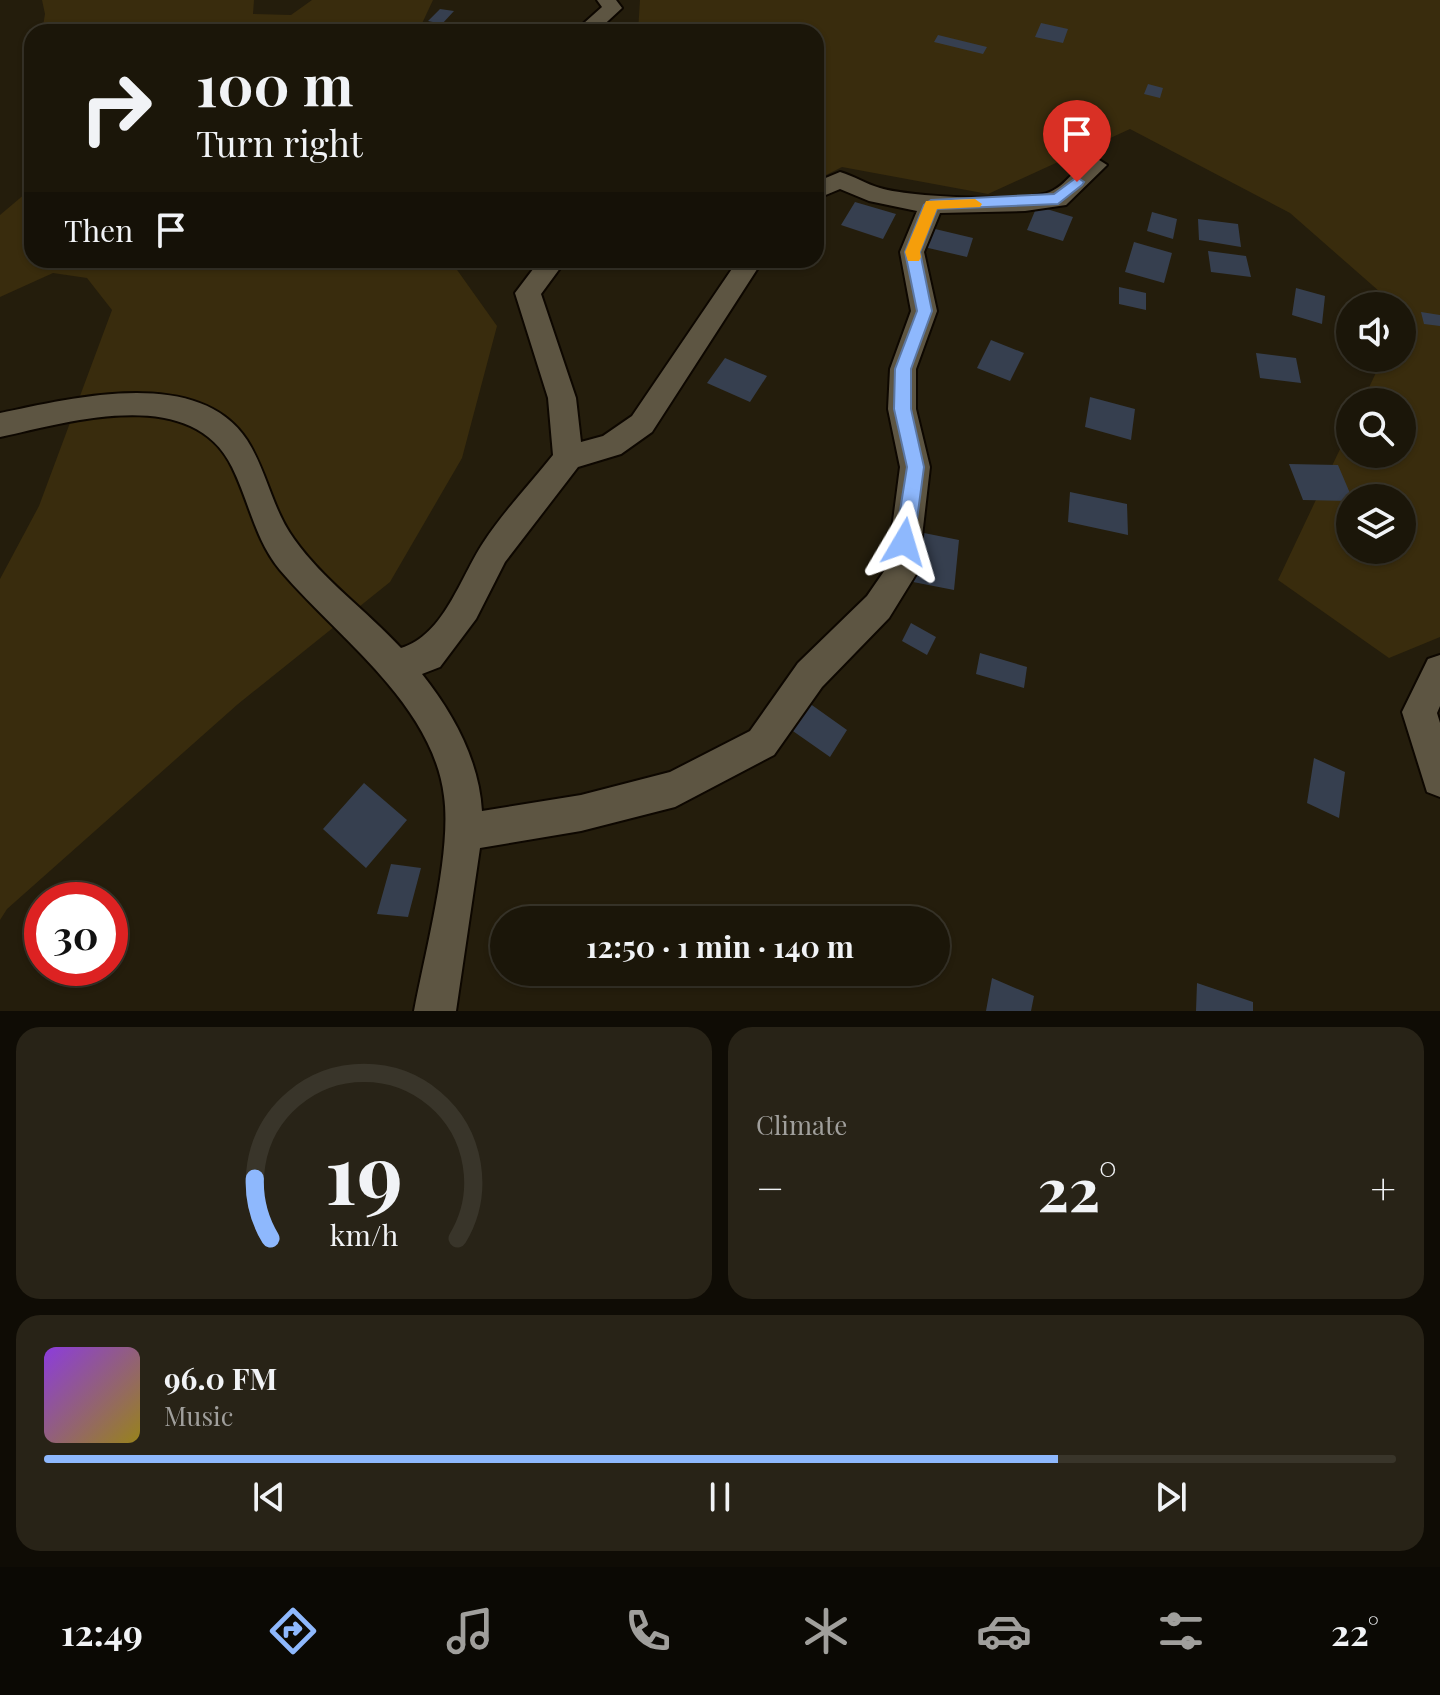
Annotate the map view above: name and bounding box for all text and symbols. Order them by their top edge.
text: 100 m [196,46,353,121]
icon: right [64,56,168,160]
pin [1043,100,1111,182]
icon: arrive [1055,112,1099,156]
text: Turn right [196,118,363,166]
icon: arrive [149,208,193,252]
text: Then [64,210,133,250]
map controls [1336,292,1416,564]
button: sound [1336,292,1416,372]
button: search [1336,388,1416,468]
button: layers [1336,484,1416,564]
position arrow [862,500,946,584]
speed limit sign: 30 [24,882,128,986]
text: 12:50 · 1 min · 140 m [586,926,854,966]
text: Climate [756,1107,847,1142]
text: 19 [325,1115,403,1226]
text: 22° [1037,1147,1117,1227]
text: − [756,1157,784,1216]
text: + [1370,1157,1396,1216]
text: km/h [330,1215,398,1253]
text: 96.0 FM [164,1358,277,1398]
text: Music [164,1398,233,1433]
icon: previous [247,1475,291,1519]
icon: pause [698,1475,742,1519]
icon: next [1149,1475,1193,1519]
icon: directions [265,1603,321,1659]
icon: music [442,1603,498,1659]
icon: phone [620,1603,676,1659]
icon: climate [798,1603,854,1659]
icon: car [976,1603,1032,1659]
icon: filters [1153,1603,1209,1659]
text: 12:49 [61,1607,143,1655]
text: 22° [1331,1607,1379,1655]

